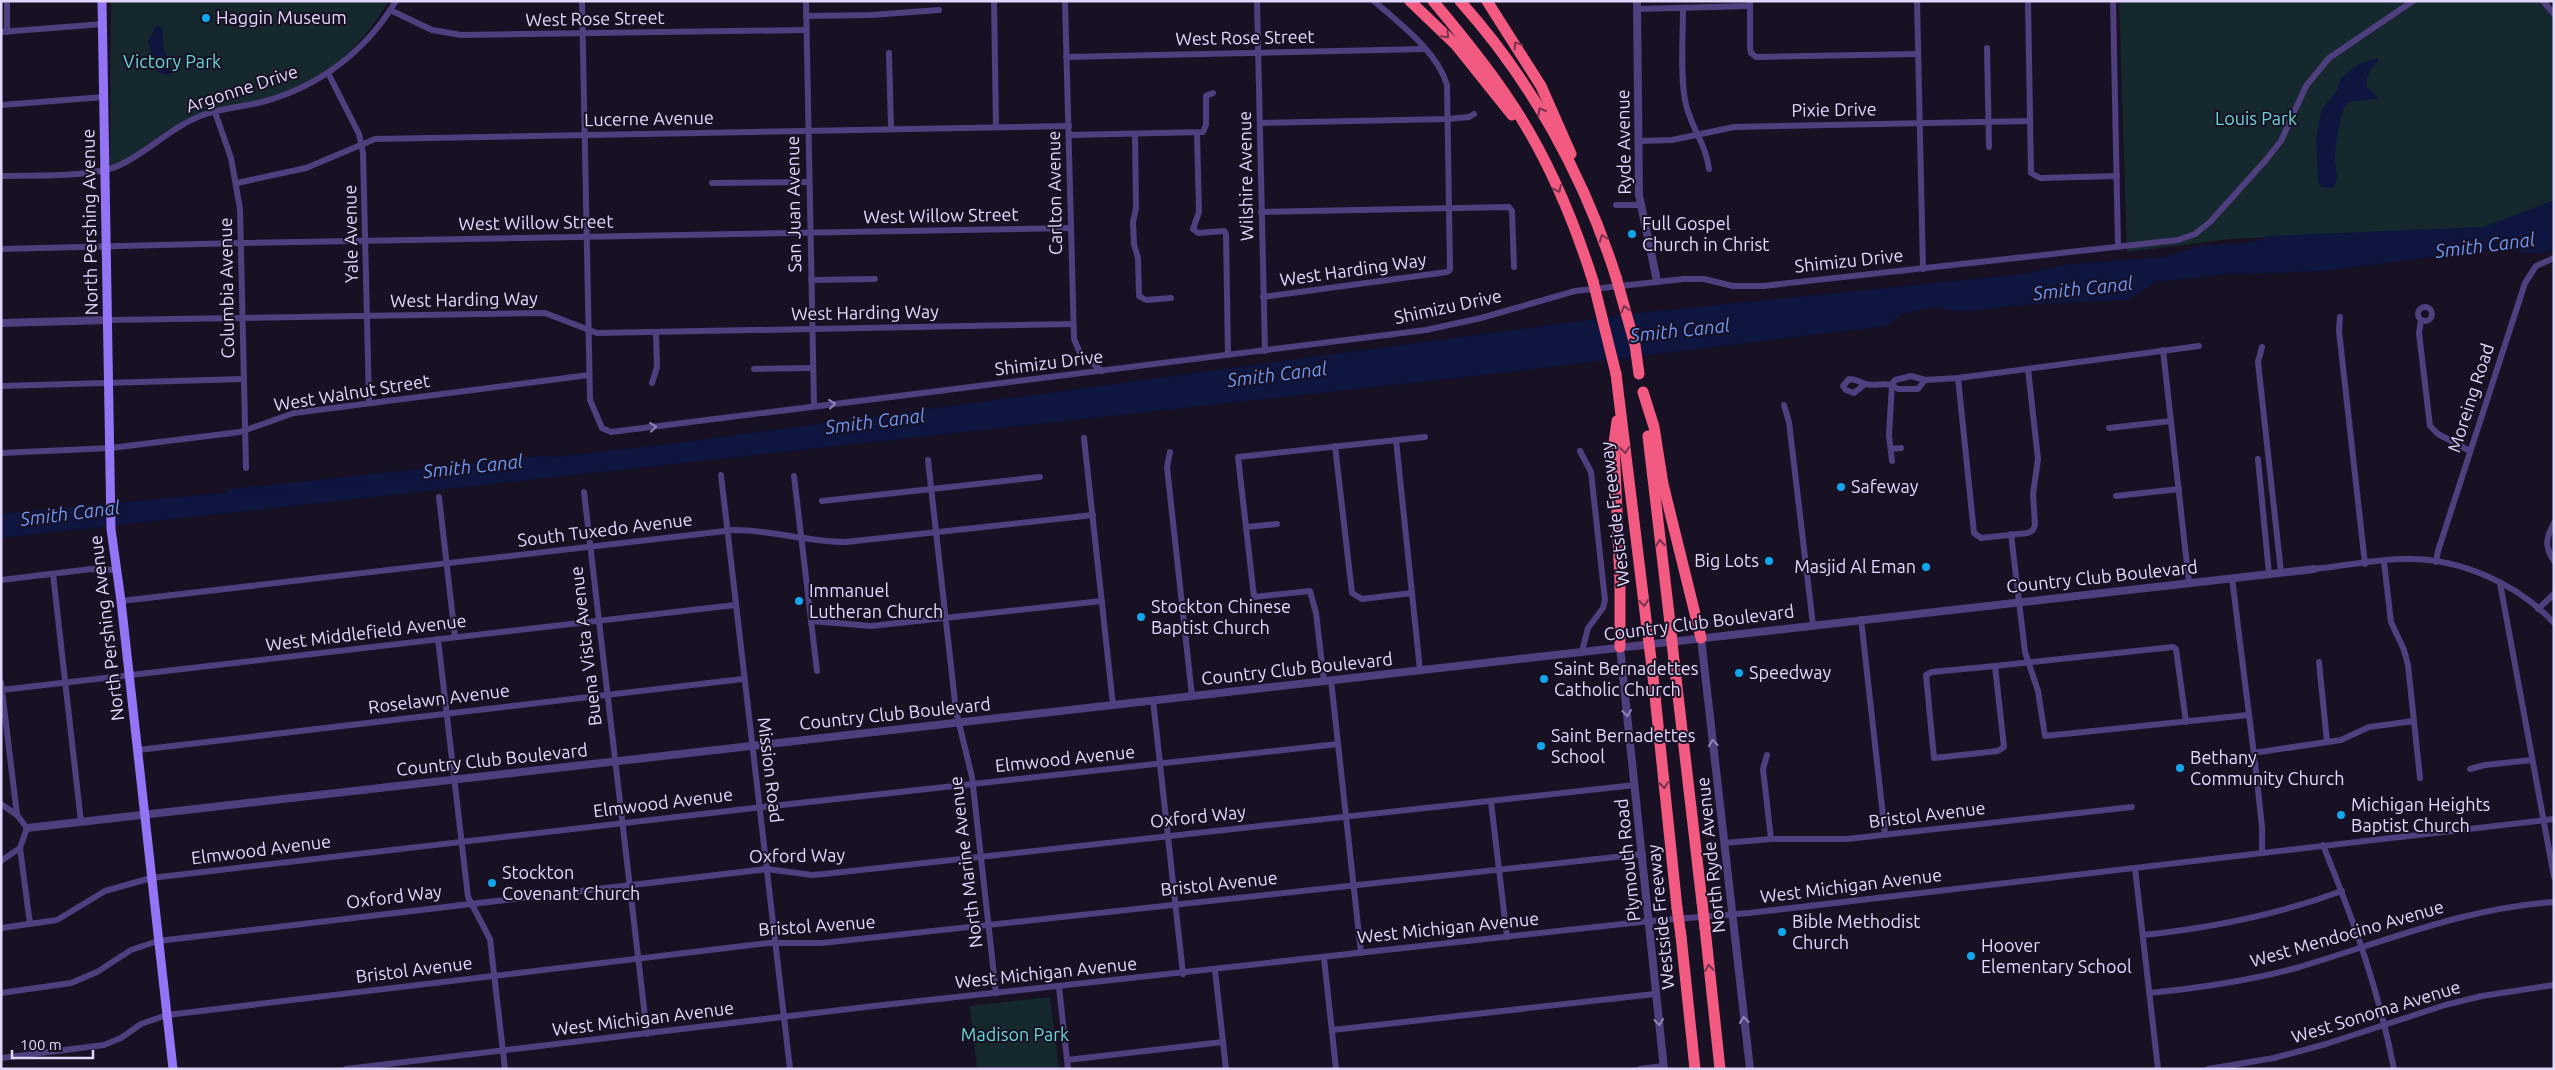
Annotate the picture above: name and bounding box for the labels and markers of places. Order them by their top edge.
place label: Haggin Museum [216,7,347,27]
marker: Haggin Museum [200,12,212,24]
place label: Full Gospel Church in Christ [1642,213,1769,254]
marker: Full Gospel Church in Christ [1626,228,1638,240]
place label: Safeway [1851,476,1919,496]
marker: Safeway [1835,481,1847,493]
place label: Big Lots [1694,550,1759,570]
marker: Big Lots [1763,555,1775,567]
place label: Masjid Al Eman [1794,556,1916,576]
marker: Masjid Al Eman [1920,561,1932,573]
place label: Immanuel Lutheran Church [809,580,943,621]
marker: Immanuel Lutheran Church [793,595,805,607]
place label: Stockton Chinese Baptist Church [1151,596,1291,637]
marker: Stockton Chinese Baptist Church [1135,611,1147,623]
place label: Saint Bernadettes Catholic Church [1554,658,1699,699]
place label: Speedway [1749,662,1832,682]
marker: Speedway [1733,667,1745,679]
marker: Saint Bernadettes Catholic Church [1538,673,1550,685]
place label: Saint Bernadettes School [1551,725,1696,766]
marker: Saint Bernadettes School [1535,740,1547,752]
place label: Bethany Community Church [2190,747,2344,788]
marker: Bethany Community Church [2174,762,2186,774]
place label: Michigan Heights Baptist Church [2351,794,2491,835]
marker: Michigan Heights Baptist Church [2335,809,2347,821]
place label: Stockton Covenant Church [502,862,640,903]
marker: Stockton Covenant Church [486,877,498,889]
place label: Bible Methodist Church [1792,911,1920,952]
marker: Bible Methodist Church [1776,926,1788,938]
place label: Hoover Elementary School [1981,935,2132,976]
marker: Hoover Elementary School [1965,950,1977,962]

